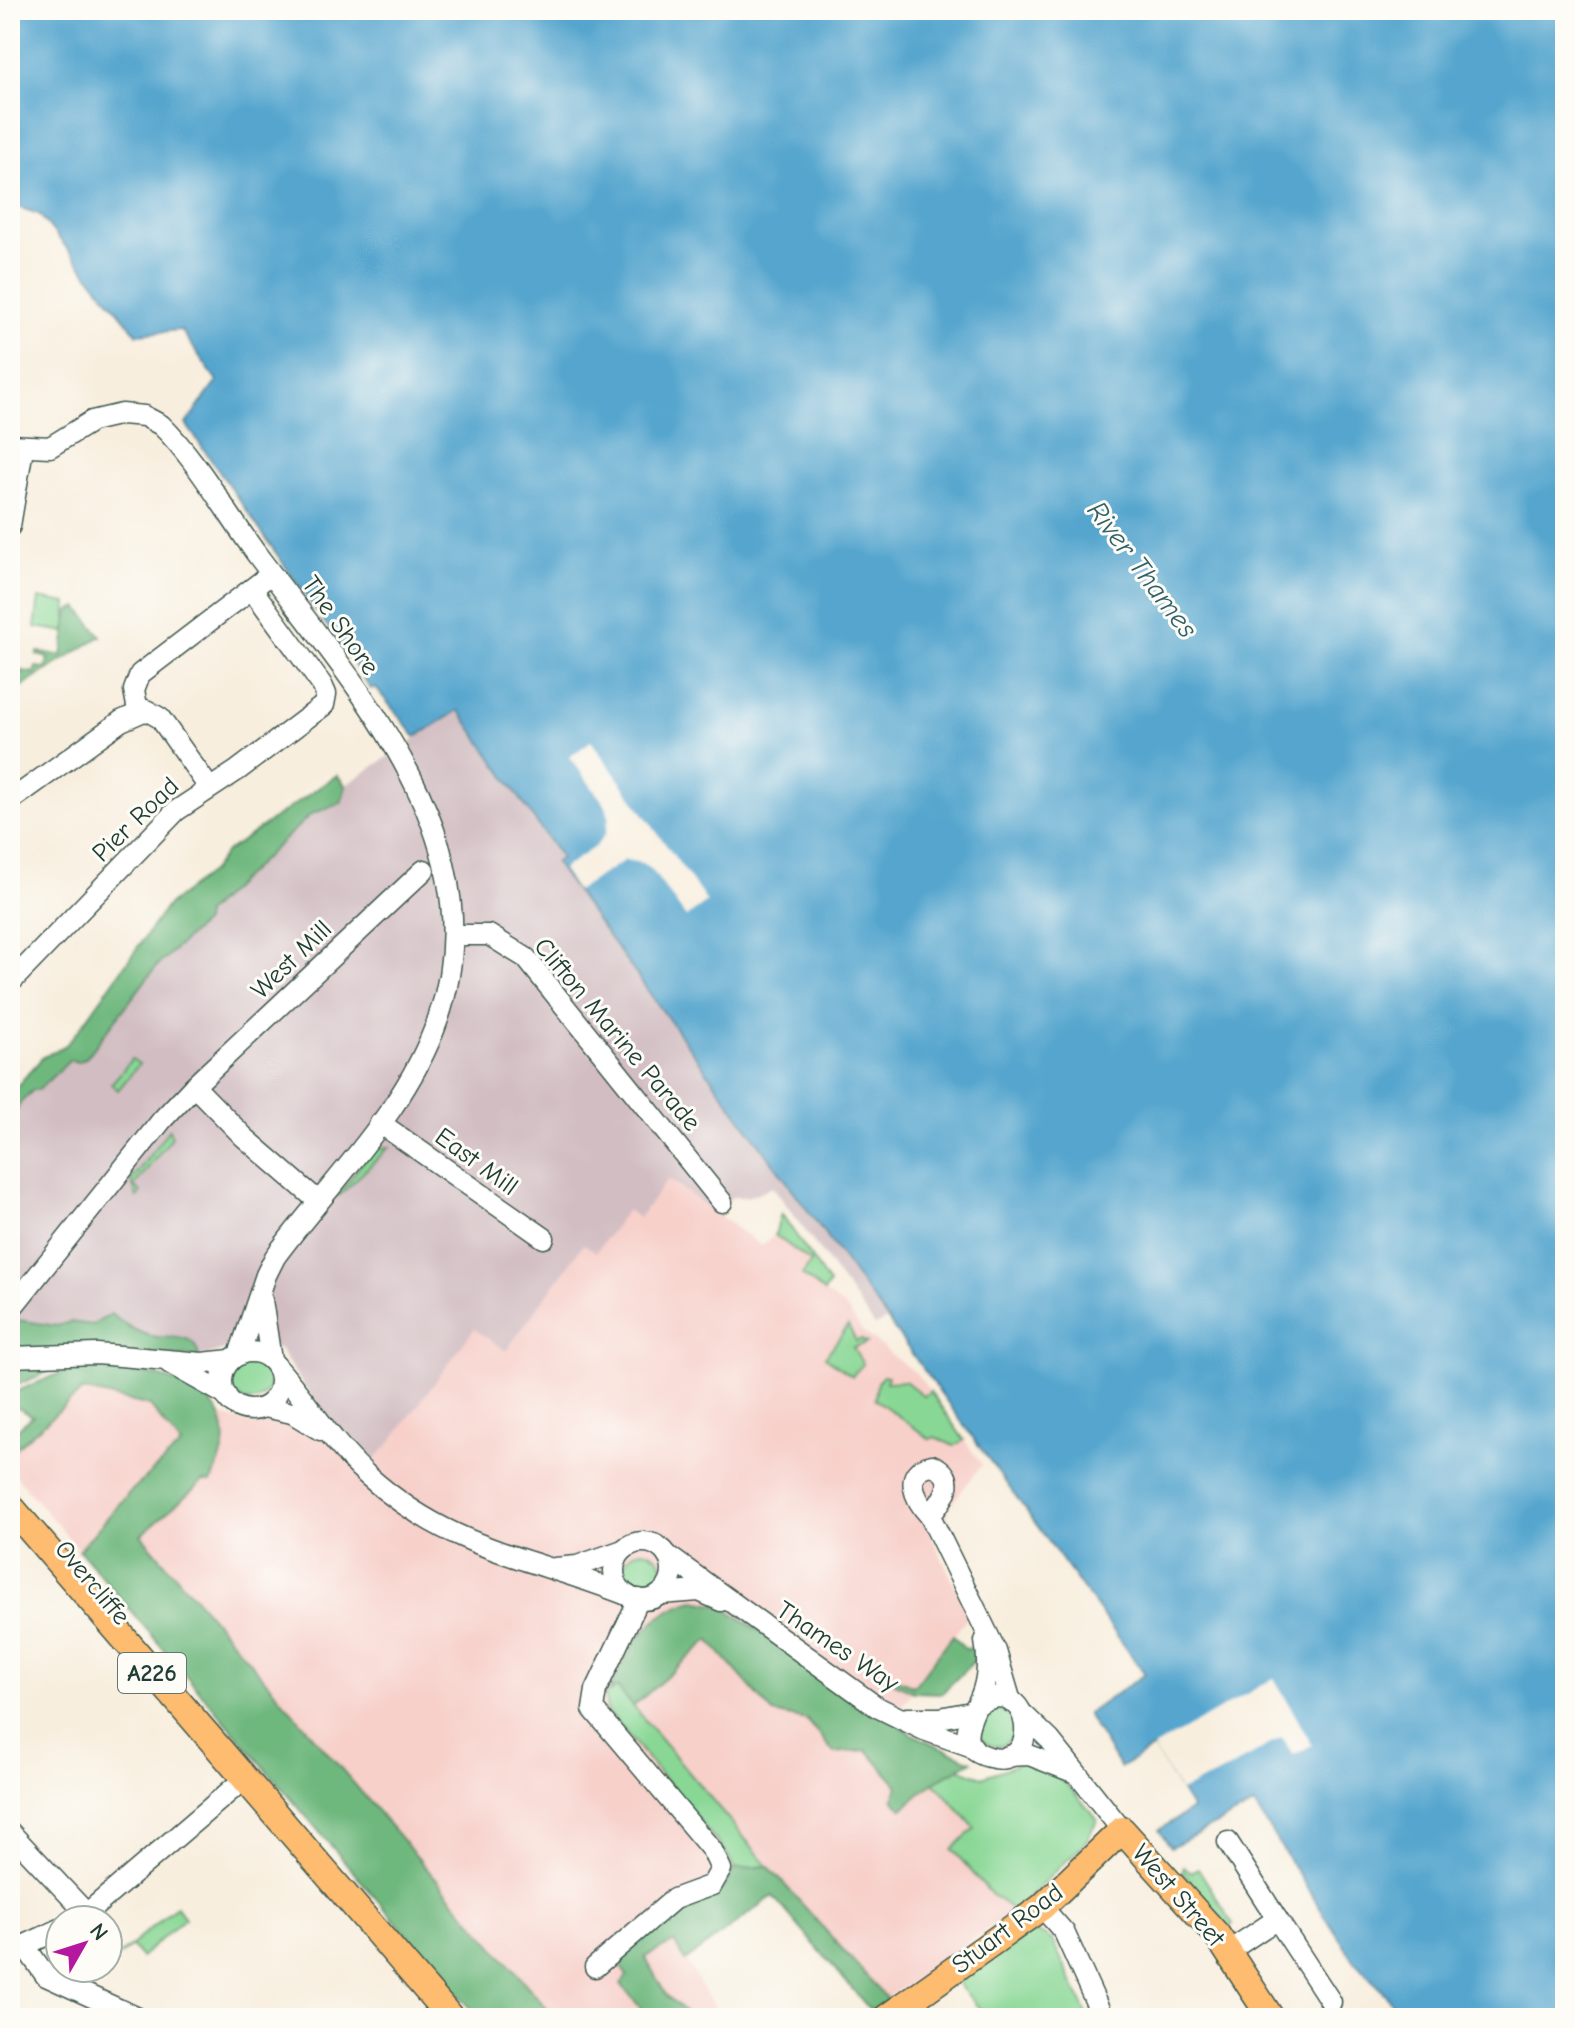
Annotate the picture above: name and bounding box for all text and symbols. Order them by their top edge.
water label: River Thames [1081,495,1204,644]
street label: The Shore [295,570,385,681]
street label: Pier Road [86,771,185,868]
street label: West Mill [245,914,338,1005]
street label: Clifton Marine Parade [528,932,707,1137]
street label: East Mill [429,1122,524,1202]
street label: Overcliffe [48,1534,136,1631]
street label: Thames Way [771,1595,904,1699]
road number: A226 [118,1653,186,1693]
street label: West Street [1126,1838,1232,1954]
street label: Stuart Road [946,1877,1069,1980]
north arrow [44,1904,124,1984]
text: N [84,1918,113,1946]

